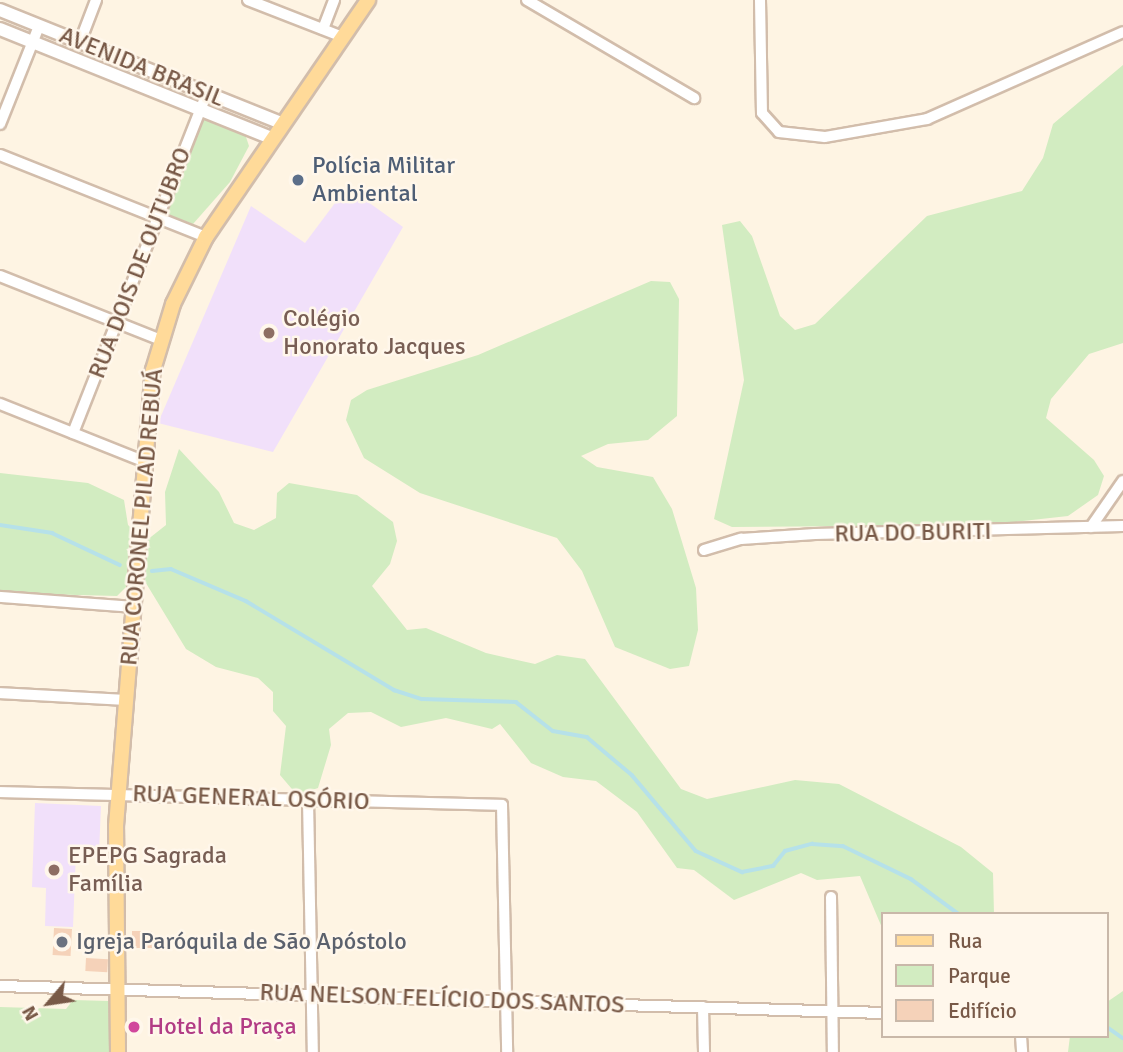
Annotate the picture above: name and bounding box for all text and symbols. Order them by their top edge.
street label: AVENIDA BRASIL [55,21,229,113]
street label: RUA DOIS DE OUTUBRO [83,143,197,383]
place label: Polícia Militar Ambiental [312,152,455,208]
marker: Polícia Militar Ambiental [290,172,306,188]
place label: Colégio Honorato Jacques [283,305,466,361]
marker: Colégio Honorato Jacques [261,325,277,341]
street label: RUA CORONEL PILAD REBUÁ [115,367,169,667]
street label: RUA DO BURITI [834,517,992,549]
street label: RUA GENERAL OSÓRIO [132,779,370,817]
place label: EPEPG Sagrada Família [68,842,227,898]
marker: EPEPG Sagrada Família [46,862,62,878]
legend [881,912,1109,1038]
place label: Igreja Paróquila de São Apóstolo [76,928,407,956]
text: Rua [948,928,982,954]
marker: Igreja Paróquila de São Apóstolo [54,934,70,950]
text: Parque [948,963,1011,989]
north arrow [14,968,84,1038]
street label: RUA NELSON FELÍCIO DOS SANTOS [259,978,625,1020]
text: Edifício [948,998,1017,1024]
text: N [17,1002,44,1025]
place label: Hotel da Praça [148,1013,297,1041]
marker: Hotel da Praça [126,1019,142,1035]

